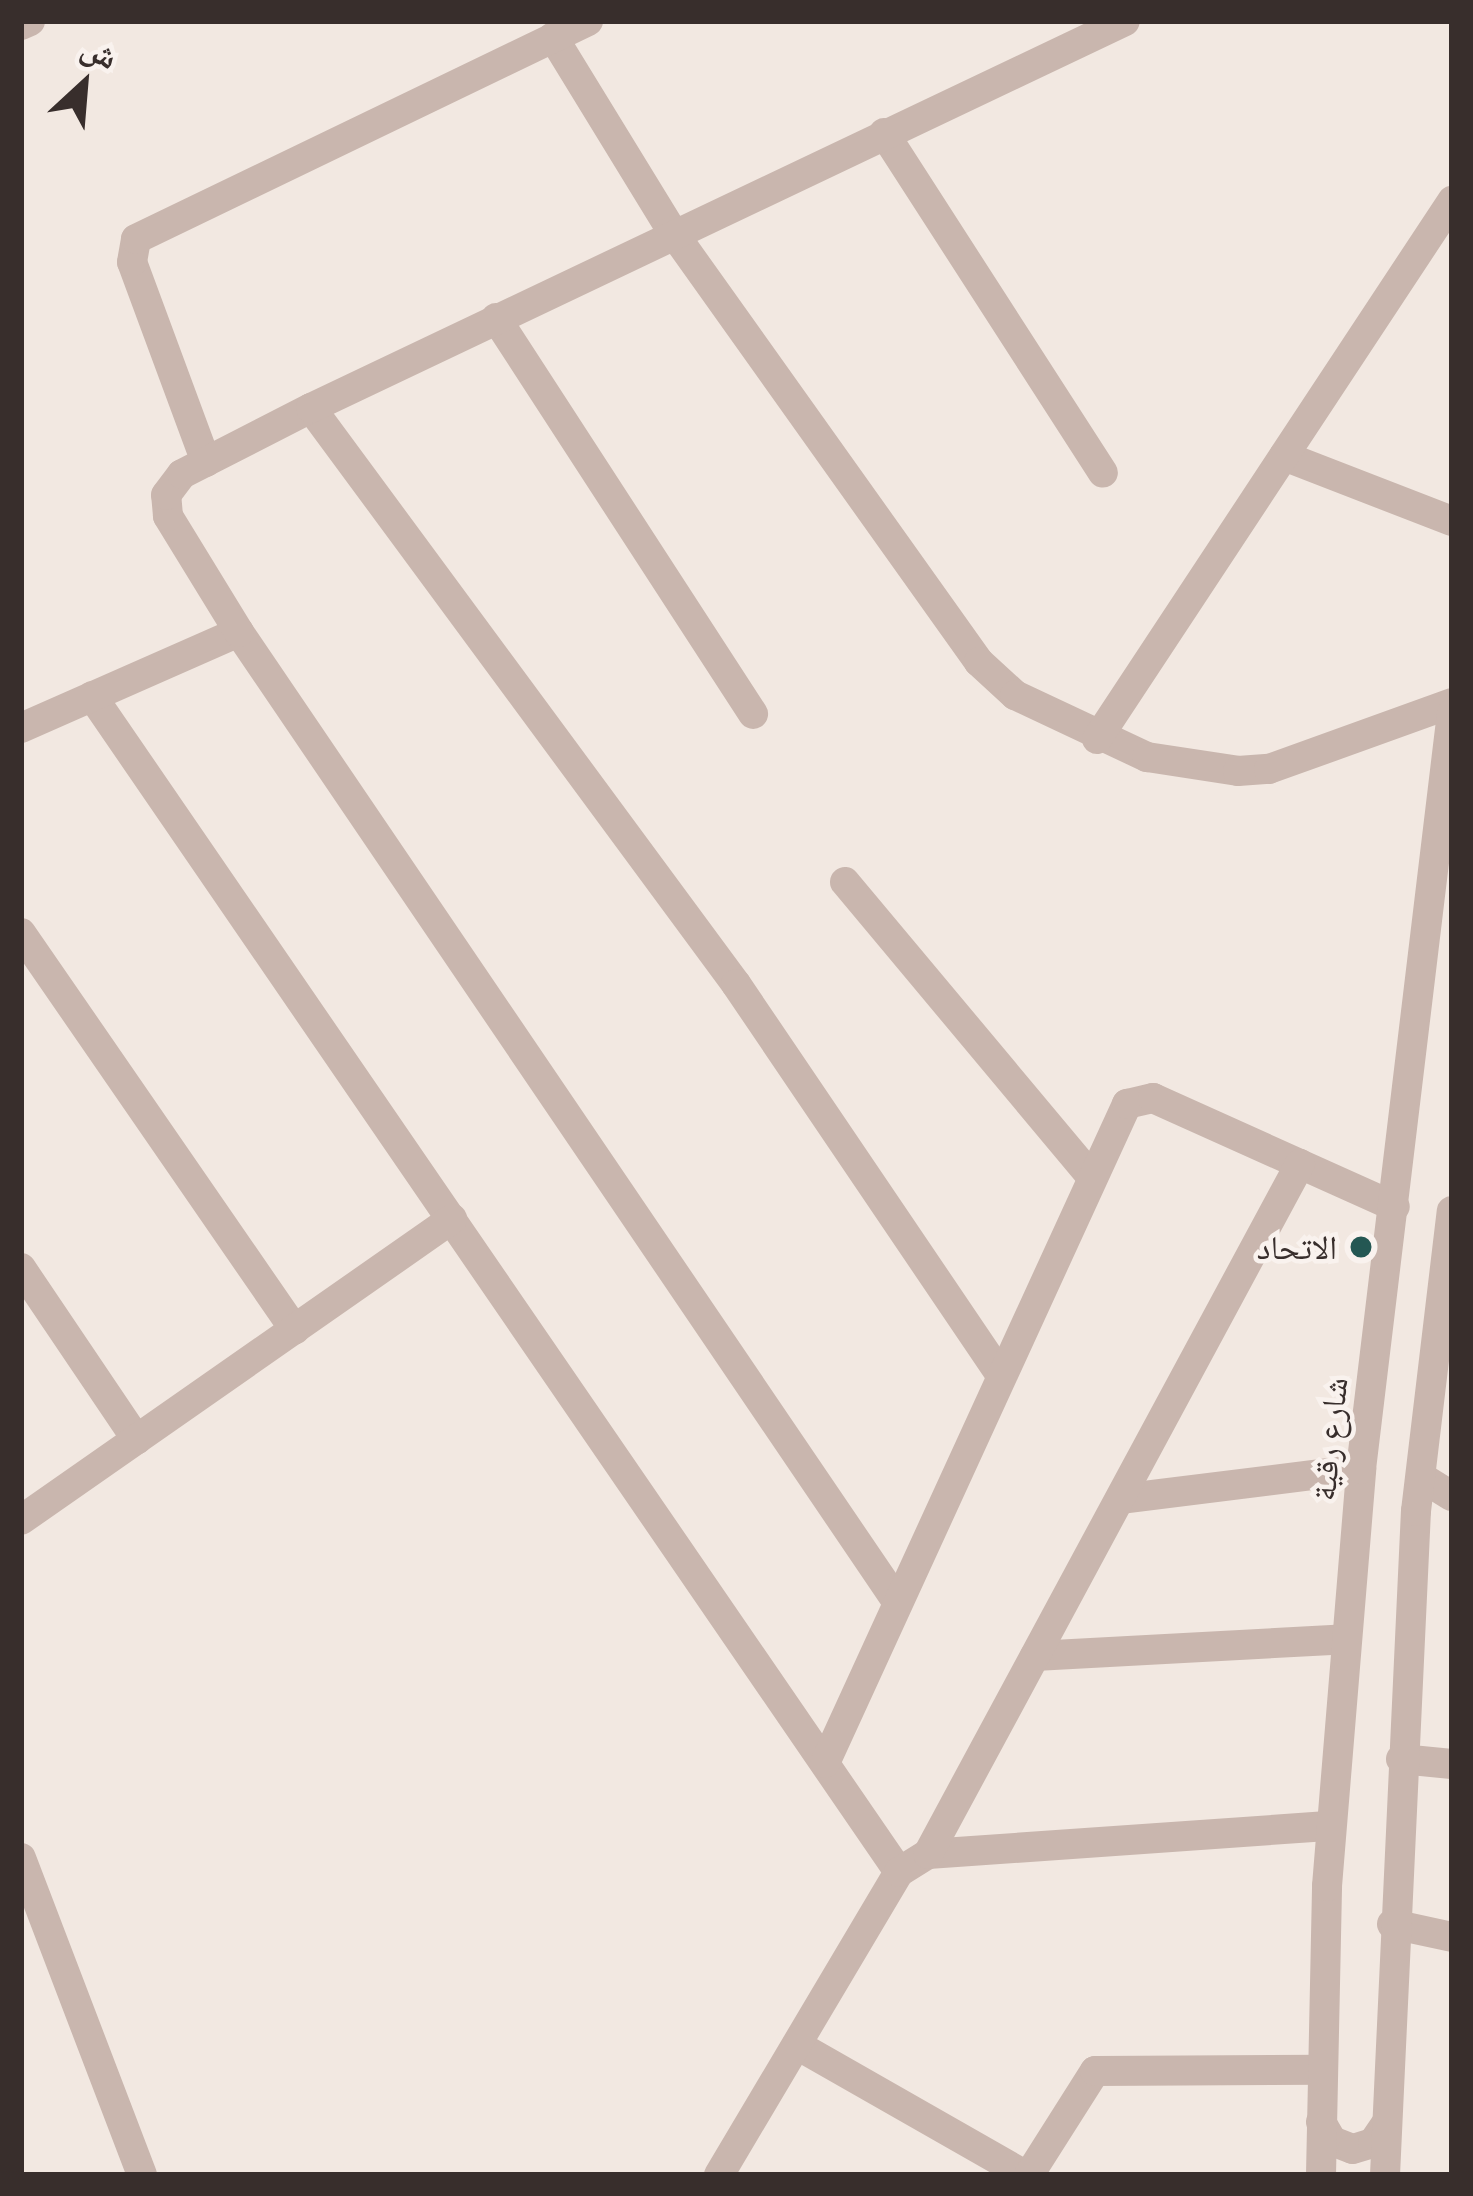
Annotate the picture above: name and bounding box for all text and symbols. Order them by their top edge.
north arrow [24,24,144,144]
text: ش [76,27,124,75]
place label: الاتحاد [1257,1227,1337,1267]
marker: الاتحاد [1348,1234,1374,1260]
street label: شارع رقية [1303,1375,1355,1503]

